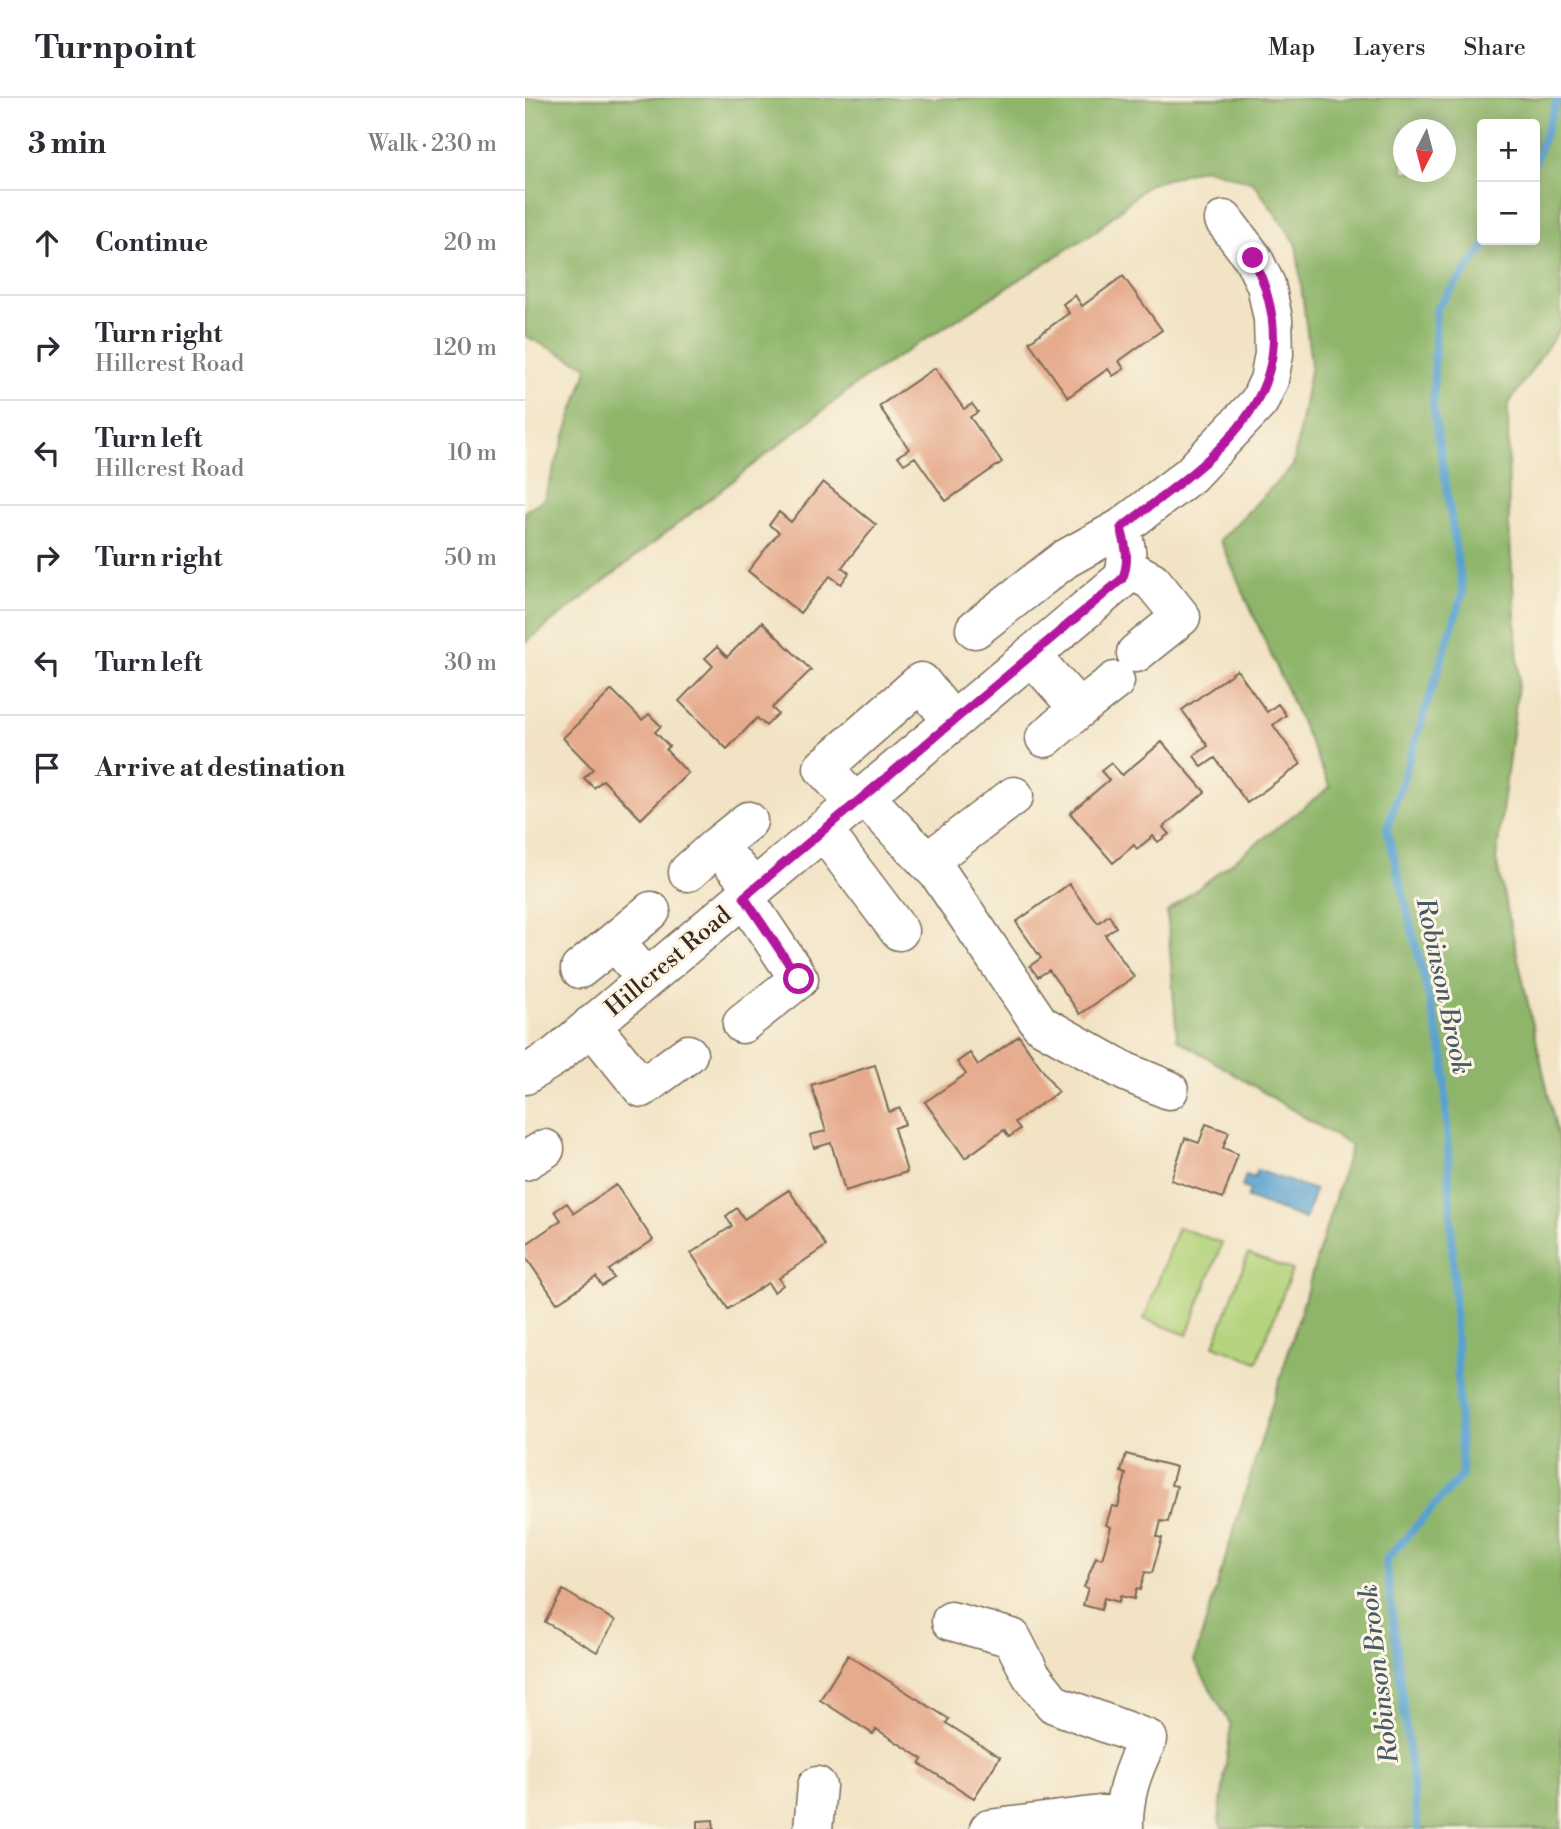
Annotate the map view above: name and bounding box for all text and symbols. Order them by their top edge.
text: Turnpoint [35,28,196,69]
text: Map [1268,33,1315,63]
text: Layers [1353,33,1425,63]
text: Share [1463,33,1526,63]
north arrow [1393,119,1456,182]
map controls [1477,119,1540,245]
button: + [1477,119,1540,182]
text: 3 min [28,125,106,163]
text: Walk · 230 m [368,130,497,158]
button: − [1477,182,1540,245]
icon: ahead [28,224,66,262]
text: Continue [95,227,208,259]
text: 20 m [444,229,497,257]
route end [1237,242,1268,273]
text: Turn right [95,318,223,350]
icon: right [28,329,66,367]
text: 120 m [433,334,497,362]
text: Hillcrest Road [95,350,244,378]
text: Turn left [95,423,203,455]
icon: left [28,434,66,472]
text: 10 m [448,439,497,467]
text: Hillcrest Road [95,455,244,483]
icon: right [28,539,66,577]
text: Turn right [95,542,223,574]
text: 50 m [444,544,497,572]
icon: left [28,644,66,682]
text: Turn left [95,647,203,679]
text: 30 m [444,649,497,677]
icon: arrive [28,749,66,787]
text: Arrive at destination [95,752,345,784]
water label: Robinson Brook [1408,894,1477,1078]
street label: Hillcrest Road [599,900,738,1023]
route start [783,963,814,994]
water label: Robinson Brook [1352,1583,1406,1766]

